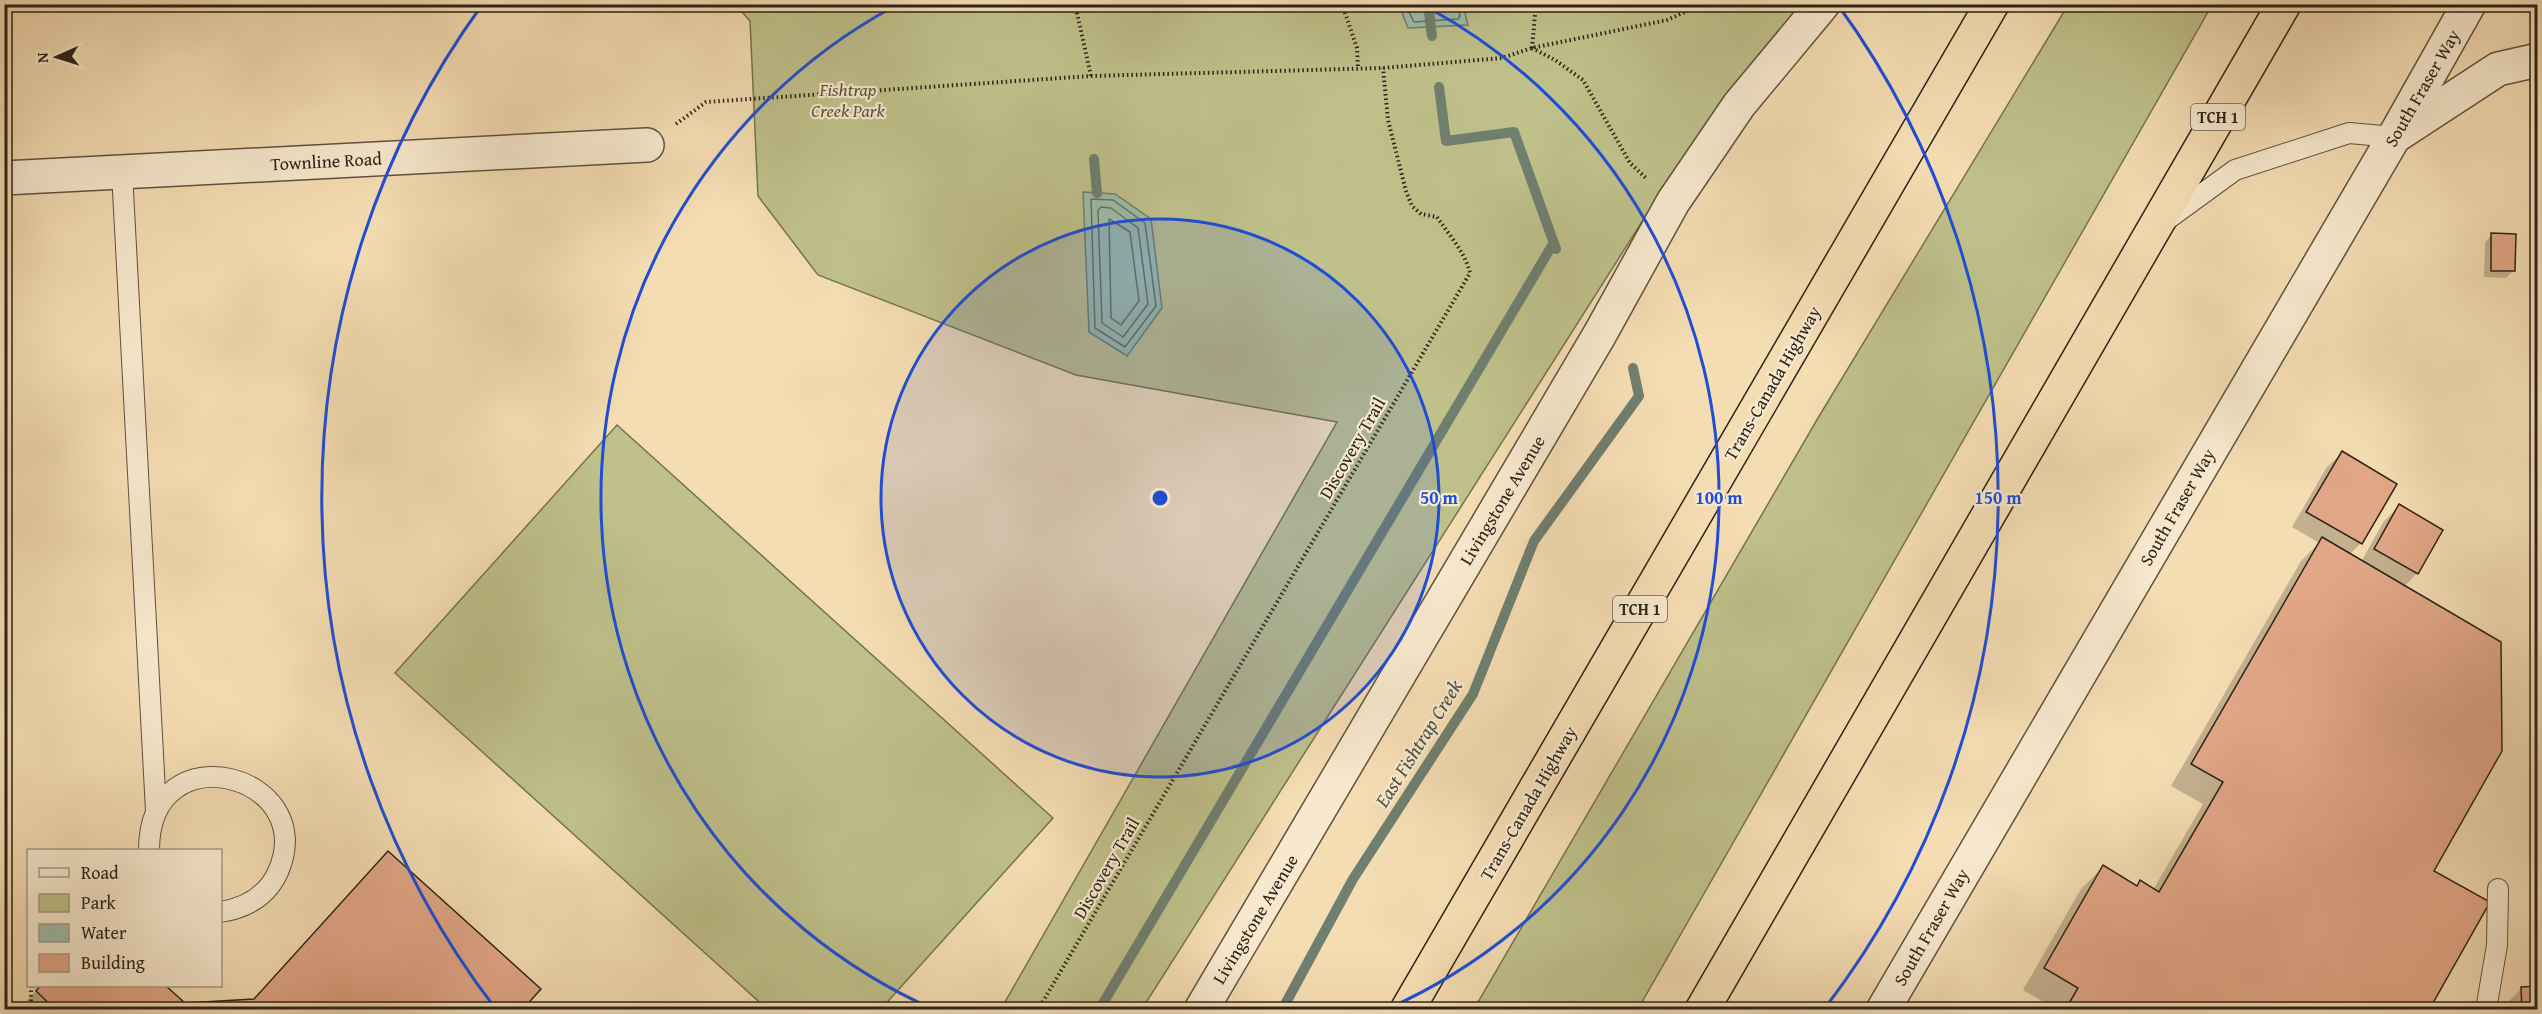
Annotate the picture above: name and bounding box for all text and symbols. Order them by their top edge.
street label: South Fraser Way [2377,24,2467,152]
north arrow [27,27,87,87]
text: N [30,52,54,64]
park label: Fishtrap Creek Park [811,76,886,124]
road number: TCH 1 [2191,104,2245,130]
street label: Townline Road [270,145,383,177]
street label: Trans-Canada Highway [1717,301,1827,465]
street label: Discovery Trail [1312,392,1392,504]
street label: Livingstone Avenue [1452,430,1552,570]
street label: South Fraser Way [2132,443,2222,571]
text: 50 m [1420,484,1459,511]
text: 100 m [1695,484,1743,511]
text: 150 m [1974,484,2022,511]
centre of rings [1150,488,1170,508]
road number: TCH 1 [1613,596,1667,622]
water label: East Fishtrap Creek [1367,673,1469,813]
street label: Trans-Canada Highway [1473,721,1583,885]
street label: Discovery Trail [1066,812,1146,924]
legend [27,849,222,987]
street label: Livingstone Avenue [1205,849,1305,989]
text: Road [81,859,119,886]
street label: South Fraser Way [1886,863,1976,991]
text: Park [81,889,117,916]
text: Water [81,919,127,946]
text: Building [81,949,145,976]

